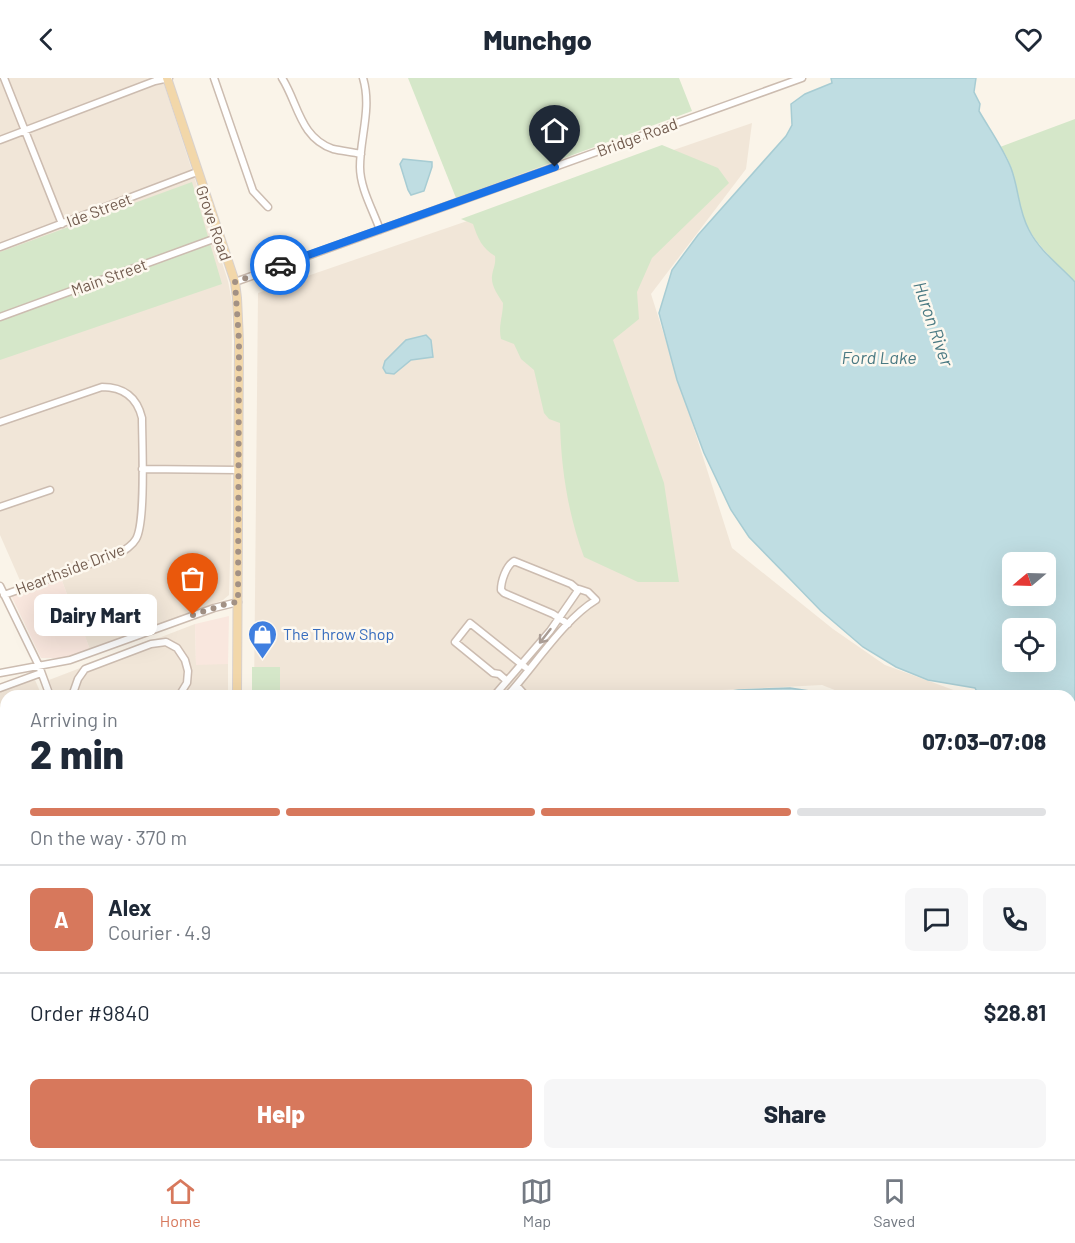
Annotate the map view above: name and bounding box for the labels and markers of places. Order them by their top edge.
pin [529,105,580,167]
pin [167,553,218,615]
callout: Dairy Mart [34,594,157,636]
shop icon: The Throw Shop [246,618,278,660]
place label: The Throw Shop [283,624,394,643]

